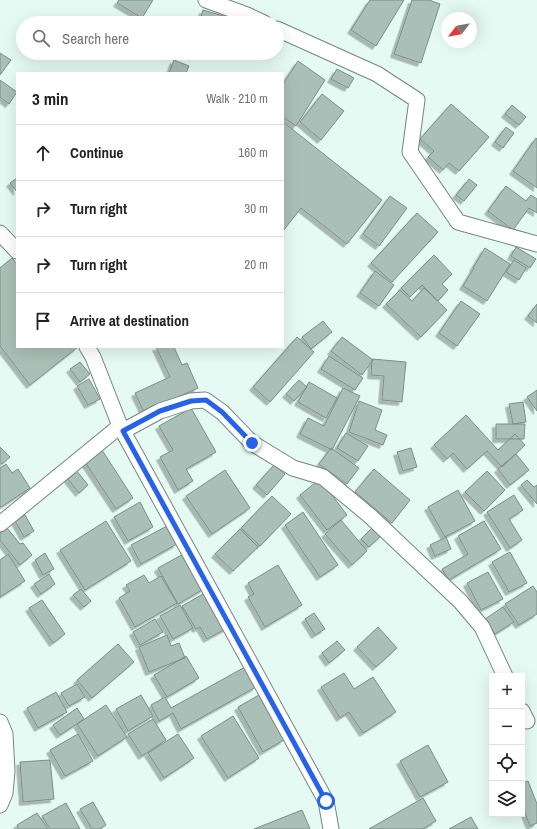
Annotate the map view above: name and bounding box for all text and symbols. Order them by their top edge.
north arrow [441,12,477,48]
search box [16,16,284,60]
icon: search [30,27,52,49]
text: Search here [62,28,129,49]
text: 3 min [32,87,68,110]
text: Walk · 210 m [206,90,268,107]
icon: ahead [32,142,54,164]
text: Continue [70,142,123,163]
text: 160 m [238,144,268,161]
icon: right [32,198,54,220]
text: Turn right [70,198,127,219]
text: 30 m [244,200,268,217]
icon: right [32,254,54,276]
text: Turn right [70,254,127,275]
text: 20 m [244,256,268,273]
icon: arrive [32,310,54,332]
text: Arrive at destination [70,310,189,331]
route end [243,434,261,452]
map controls [489,673,525,817]
button: + [489,673,525,709]
button: − [489,709,525,745]
button: locate [489,745,525,781]
button: layers [489,781,525,817]
route start [317,792,335,810]

